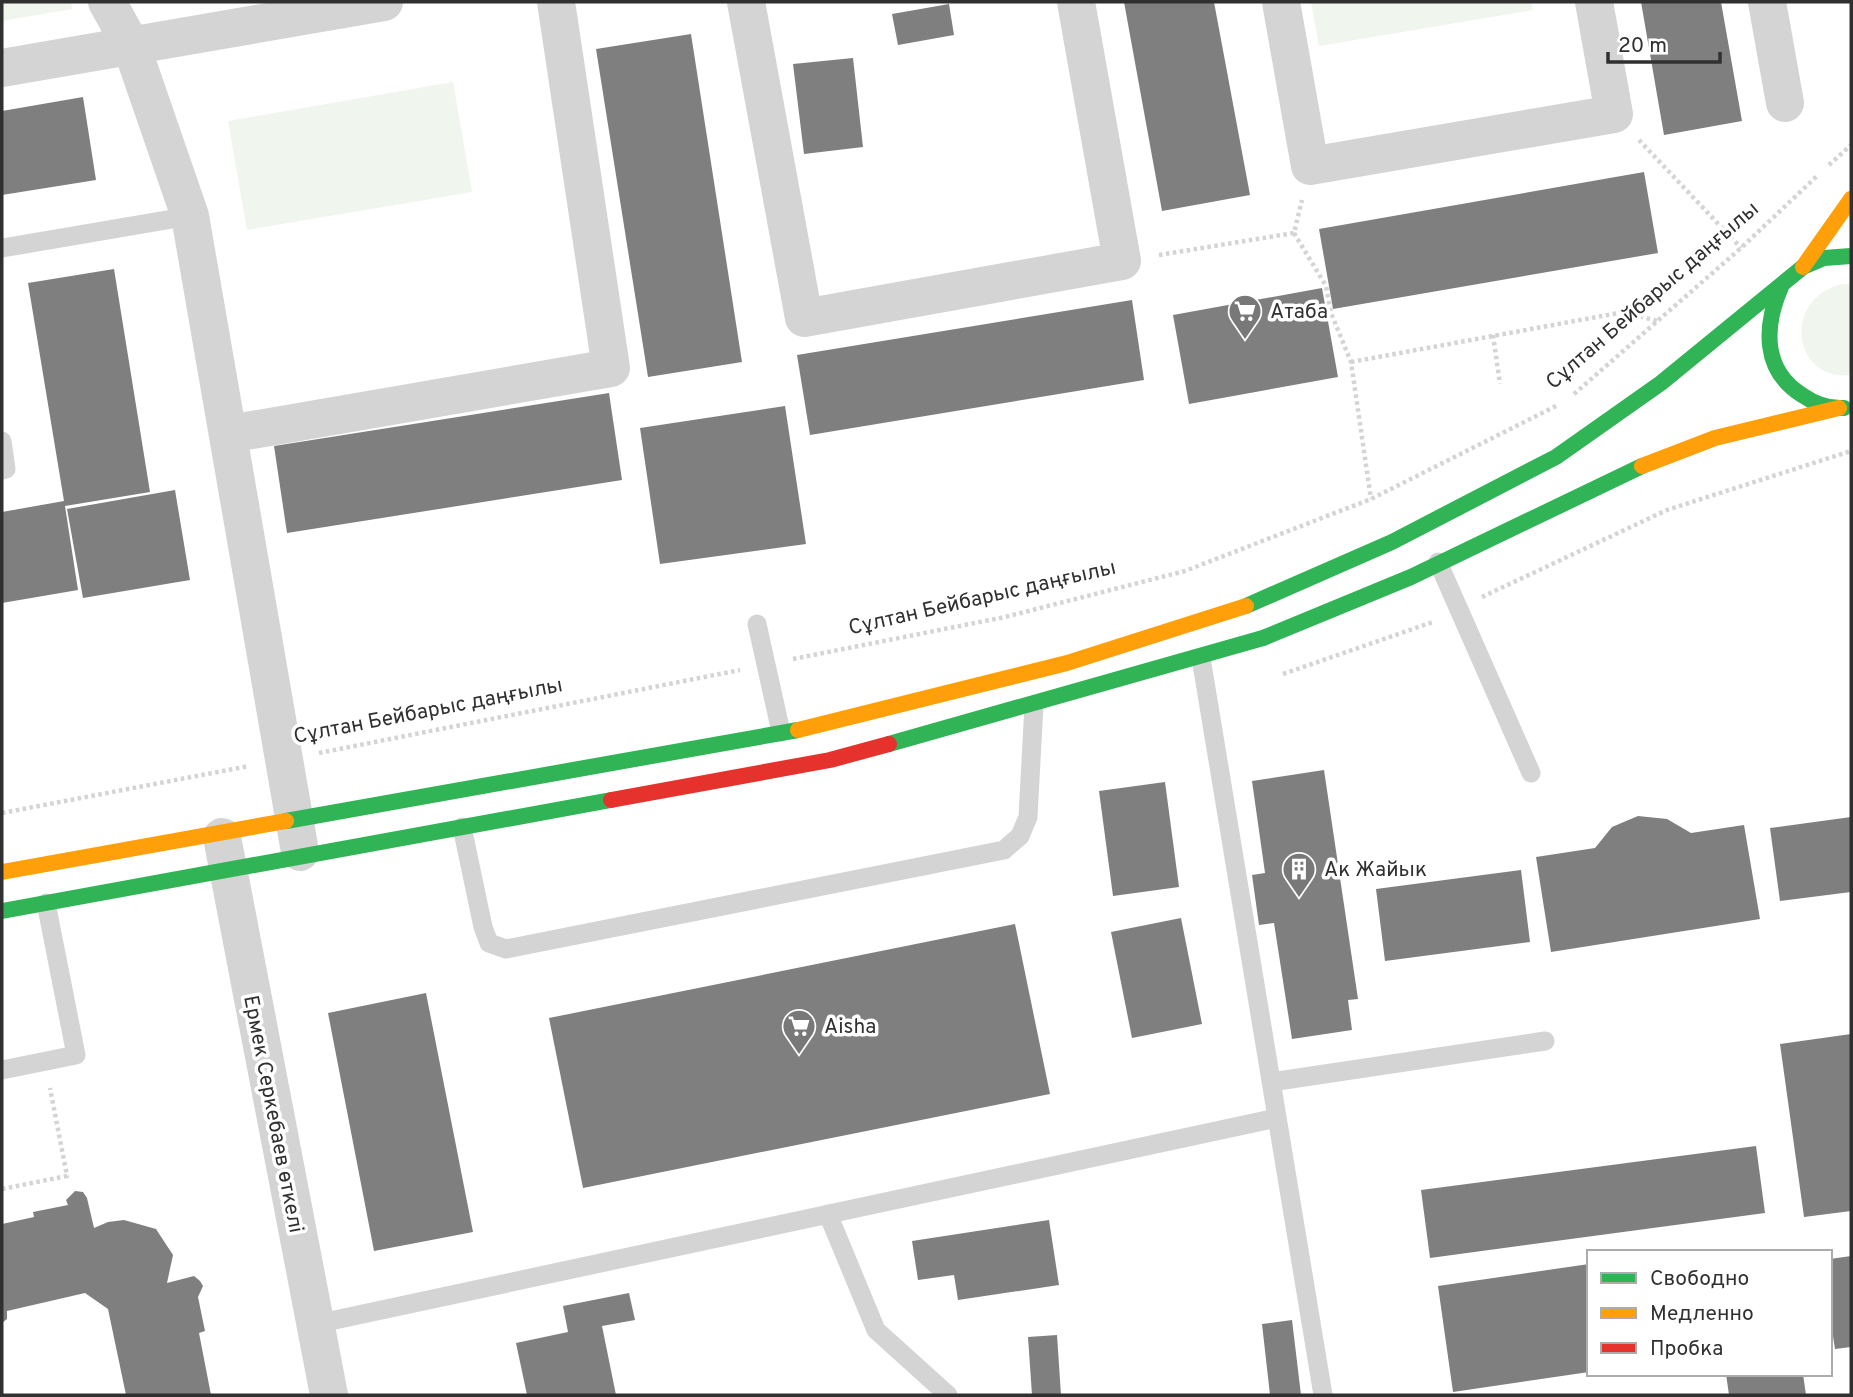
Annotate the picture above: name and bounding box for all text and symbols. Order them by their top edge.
scale bar [1608,21,1720,65]
text: 20 m [1618,33,1667,60]
street label: Сұлтан Бейбарыс даңғылы [1541,196,1765,396]
supermarket icon: Атаба [1226,292,1264,341]
place label: Атаба [1270,299,1328,326]
street label: Сұлтан Бейбарыс даңғылы [846,555,1119,642]
street label: Сұлтан Бейбарыс даңғылы [291,672,565,751]
building icon: Ак Жайык [1280,850,1318,899]
place label: Ак Жайык [1324,857,1427,884]
street label: Ермек Серкебаев өткелі [236,993,309,1235]
supermarket icon: Aisha [780,1007,818,1056]
place label: Aisha [824,1014,876,1041]
legend [1587,1250,1832,1376]
text: Свободно [1650,1266,1749,1293]
text: Медленно [1650,1301,1754,1328]
text: Пробка [1650,1336,1723,1363]

